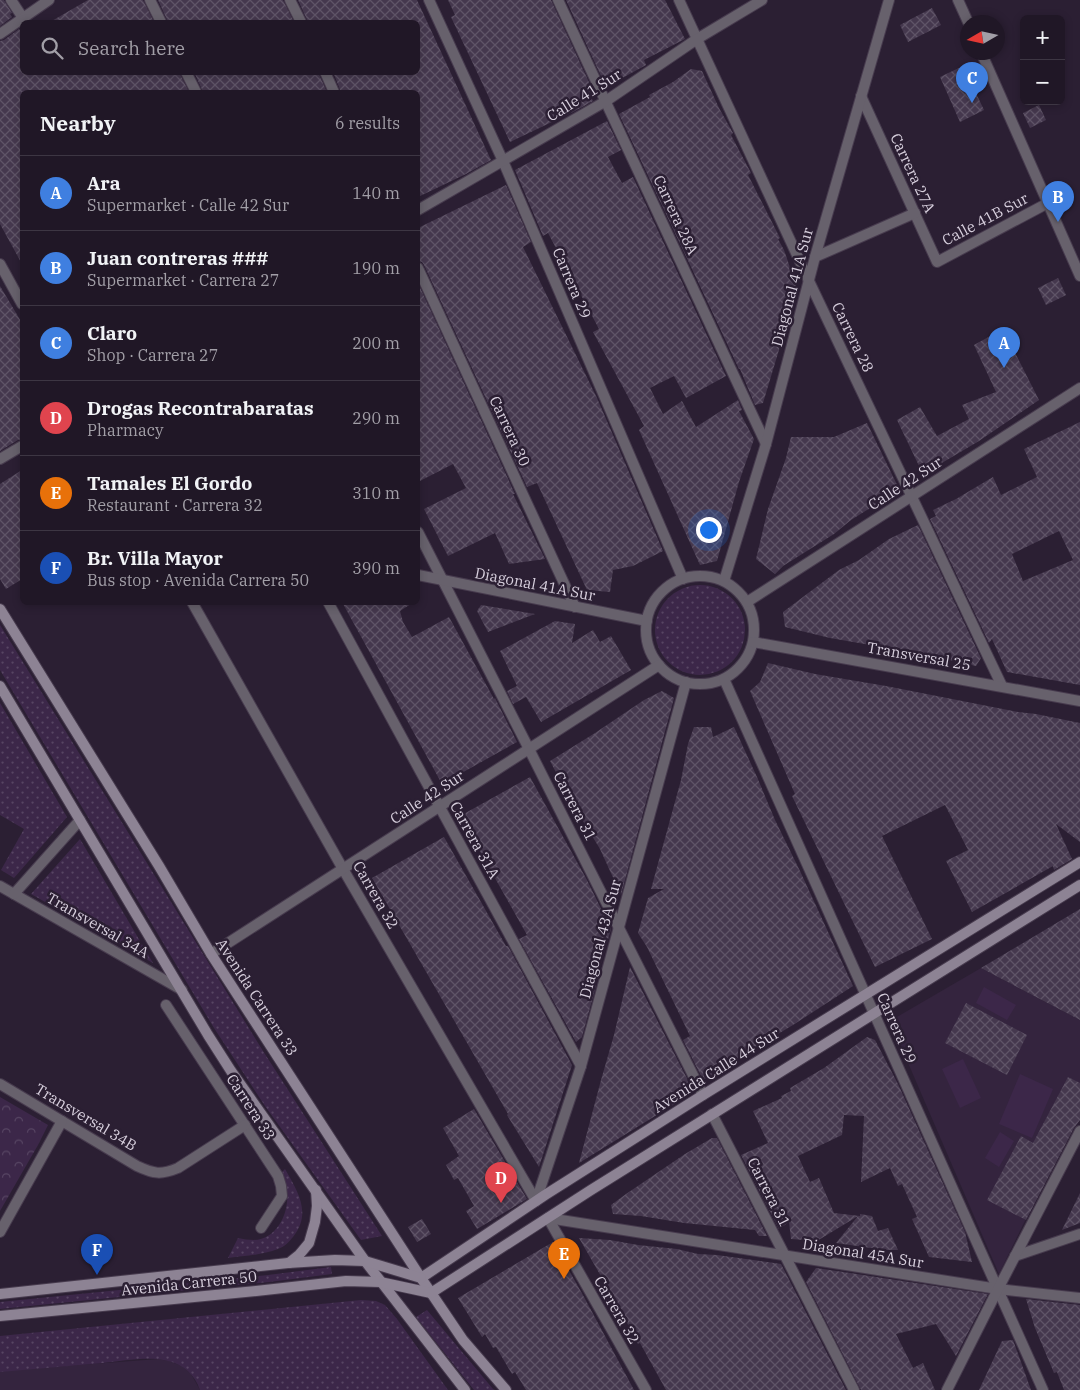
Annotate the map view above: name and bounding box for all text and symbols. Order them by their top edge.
north arrow [960,15,1005,60]
map controls [1020,15,1065,105]
button: + [1020,15,1065,60]
search box [20,20,420,75]
icon: search [38,34,66,62]
text: Search here [78,36,185,60]
button: − [1020,60,1065,105]
pin: C [956,62,988,103]
street label: Calle 41 Sur [543,64,625,125]
text: Nearby [40,109,116,137]
text: 6 results [335,113,400,133]
street label: Carrera 27A [886,130,940,216]
text: Ara [87,171,121,195]
street label: Carrera 28A [649,172,703,258]
pin: B [1042,181,1074,222]
text: A [50,183,62,203]
text: 140 m [352,183,400,203]
street label: Calle 41B Sur [939,188,1032,250]
text: Supermarket · Calle 42 Sur [87,195,289,215]
street label: Diagonal 41A Sur [767,225,817,349]
street label: Carrera 29 [549,245,595,321]
text: Juan contreras ### [87,246,268,270]
text: B [50,258,62,278]
text: 190 m [352,258,400,278]
text: Supermarket · Carrera 27 [87,270,279,290]
street label: Carrera 28 [828,299,878,375]
text: Claro [87,321,137,345]
pin: A [988,327,1020,368]
text: C [51,333,61,353]
text: 200 m [352,333,400,353]
text: Shop · Carrera 27 [87,345,218,365]
street label: Carrera 30 [485,393,535,469]
text: Drogas Recontrabaratas [87,396,314,420]
text: D [50,408,62,428]
text: 290 m [352,408,400,428]
text: Pharmacy [87,420,164,440]
street label: Calle 42 Sur [864,452,946,514]
text: Tamales El Gordo [87,471,252,495]
text: E [51,483,61,503]
text: 310 m [352,483,400,503]
text: Restaurant · Carrera 32 [87,495,263,515]
your location [696,517,722,543]
text: Br. Villa Mayor [87,546,223,570]
text: F [51,558,61,578]
text: 390 m [352,558,400,578]
street label: Diagonal 41A Sur [473,563,597,605]
text: Bus stop · Avenida Carrera 50 [87,570,309,590]
street label: Transversal 25 [866,638,972,674]
street label: Calle 42 Sur [386,766,468,828]
street label: Carrera 31 [549,768,601,844]
street label: Carrera 31A [446,798,504,883]
street label: Carrera 32 [349,858,403,932]
street label: Diagonal 43A Sur [575,877,625,1001]
street label: Transversal 34A [43,888,153,962]
street label: Avenida Carrera 33 [212,935,302,1059]
street label: Carrera 29 [873,990,921,1066]
street label: Avenida Calle 44 Sur [649,1023,783,1117]
street label: Carrera 33 [222,1070,280,1144]
street label: Transversal 34B [32,1079,140,1155]
street label: Carrera 31 [743,1154,795,1230]
pin: D [485,1162,517,1203]
pin: F [81,1234,113,1275]
street label: Diagonal 45A Sur [801,1234,925,1272]
pin: E [548,1238,580,1279]
street label: Avenida Carrera 50 [120,1266,258,1300]
street label: Carrera 32 [590,1273,644,1347]

